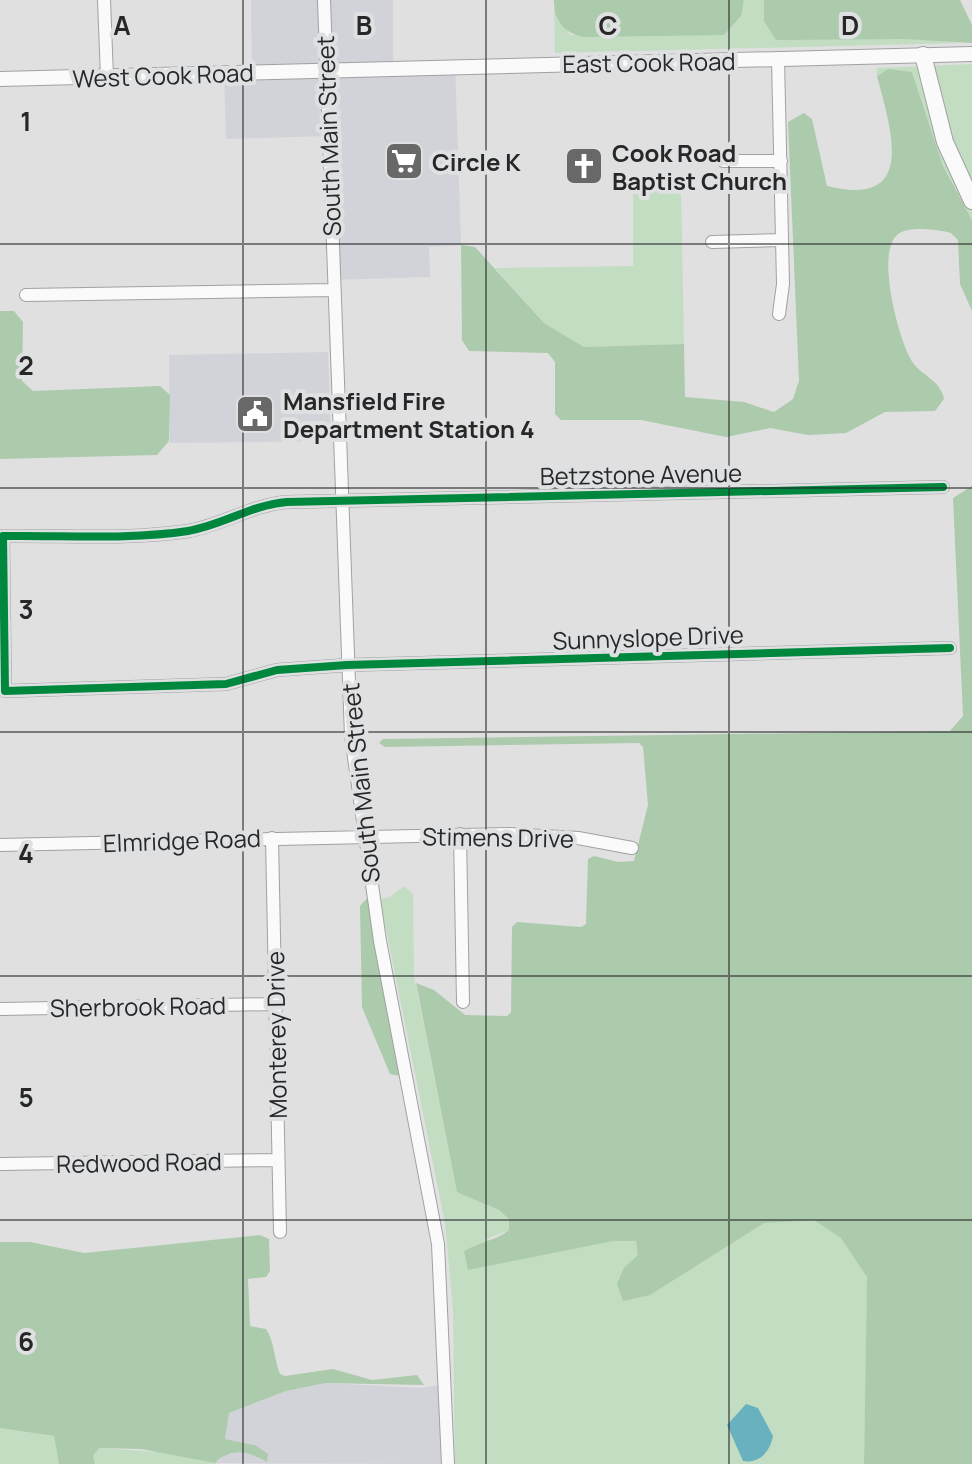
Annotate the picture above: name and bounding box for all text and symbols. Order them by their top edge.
text: A [113,7,131,43]
text: B [356,7,372,43]
text: C [598,7,618,43]
text: D [841,7,859,43]
street label: South Main Street [308,35,348,237]
street label: East Cook Road [562,44,736,80]
street label: West Cook Road [72,55,254,95]
text: 1 [20,103,32,139]
place label: Cook Road Baptist Church [612,136,787,197]
supermarket icon: Circle K [383,140,425,182]
place label: Circle K [432,145,521,178]
church icon: Cook Road Baptist Church [563,145,605,187]
text: 2 [18,347,34,383]
place label: Mansfield Fire Department Station 4 [283,384,535,445]
public building icon: Mansfield Fire Department Station 4 [234,393,276,435]
street label: Betzstone Avenue [540,456,742,492]
text: 3 [18,591,34,627]
street label: Sunnyslope Drive [552,617,744,657]
street label: South Main Street [333,682,387,884]
street label: Stimens Drive [422,819,574,855]
street label: Elmridge Road [102,821,262,859]
text: 4 [18,835,34,871]
street label: Monterey Drive [258,951,294,1119]
street label: Sherbrook Road [50,988,226,1024]
text: 5 [18,1079,34,1115]
street label: Redwood Road [56,1144,222,1180]
text: 6 [18,1323,34,1359]

